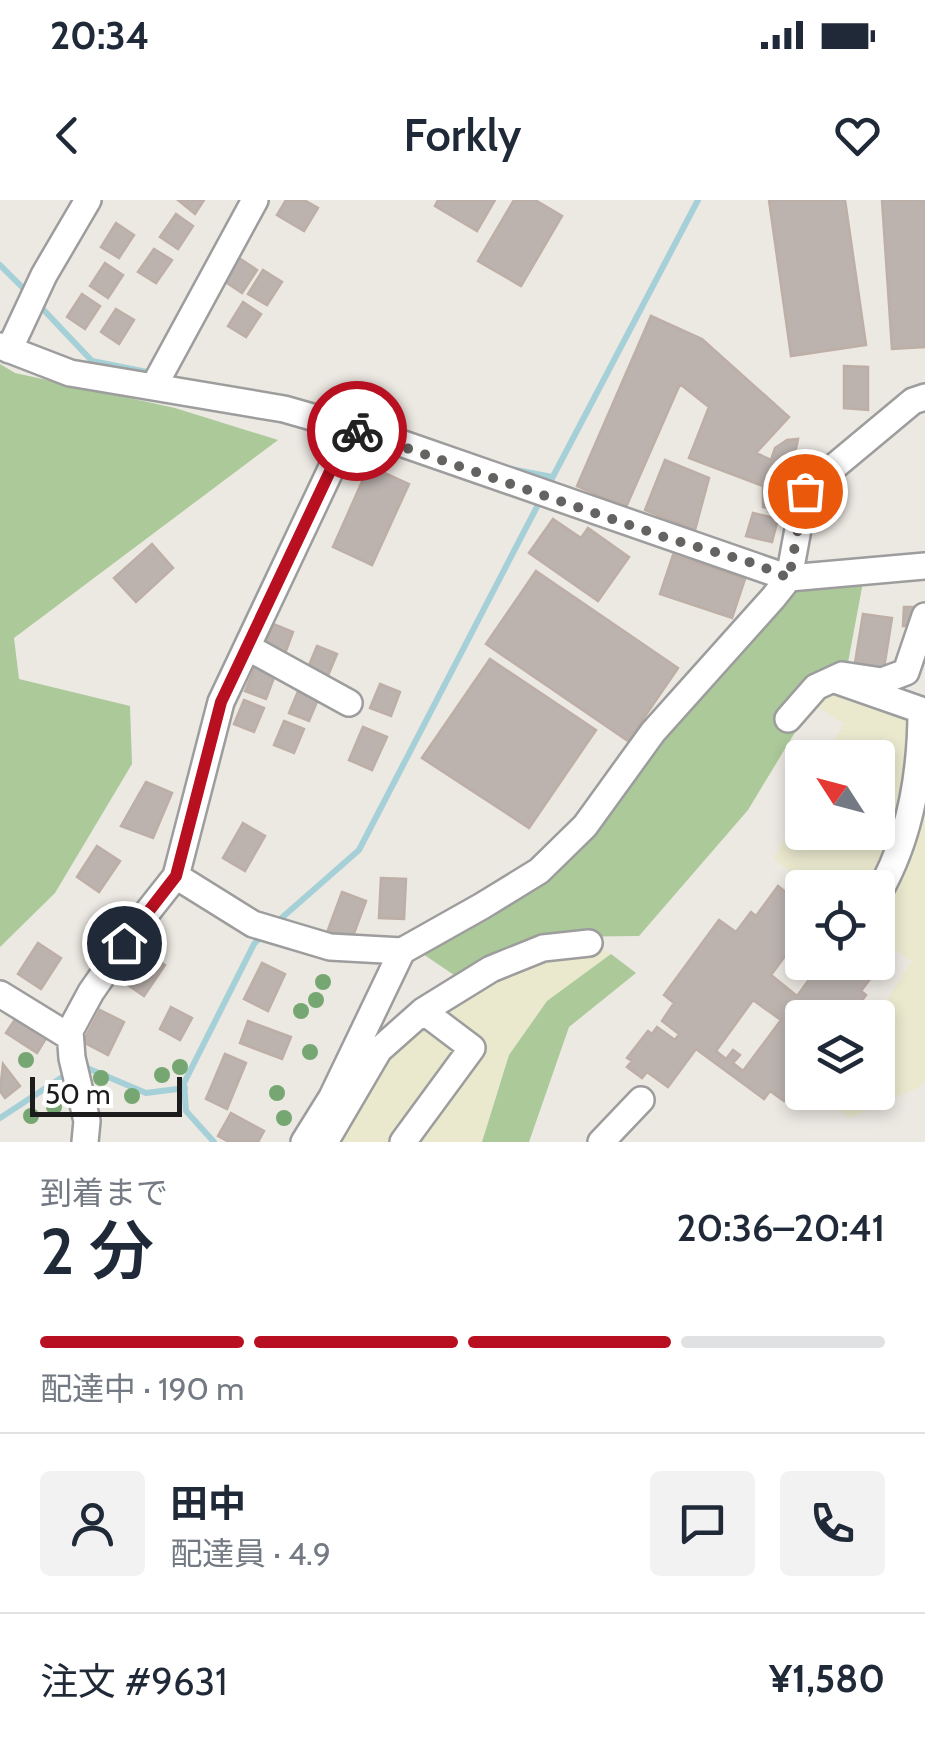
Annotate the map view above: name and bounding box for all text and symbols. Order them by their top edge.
text: 20:34 [50,12,149,59]
icon: back [40,108,95,163]
text: Forkly [404,108,521,162]
icon: heart [830,108,885,163]
courier [307,381,407,481]
icon: bike [330,404,385,459]
pin [763,449,848,534]
icon: bag [778,464,833,519]
north arrow [785,740,895,850]
map controls [785,740,895,1110]
button: locate [785,870,895,980]
pin [82,901,167,986]
icon: home [97,916,152,971]
button: layers [785,1000,895,1110]
scale bar [30,1072,182,1116]
text: 50 m [45,1077,111,1111]
text: 到着まで [40,1173,168,1212]
text: 20:36–20:41 [676,1204,885,1251]
text: 2 分 [40,1211,154,1290]
text: 配達中 · 190 m [40,1369,244,1408]
button: person [40,1471,145,1576]
button: chat [650,1471,755,1576]
button: phone [780,1471,885,1576]
text: 田中 [170,1480,246,1527]
text: 配達員 · 4.9 [170,1534,331,1573]
text: ¥1,580 [769,1655,885,1702]
text: 注文 #9631 [40,1658,227,1705]

